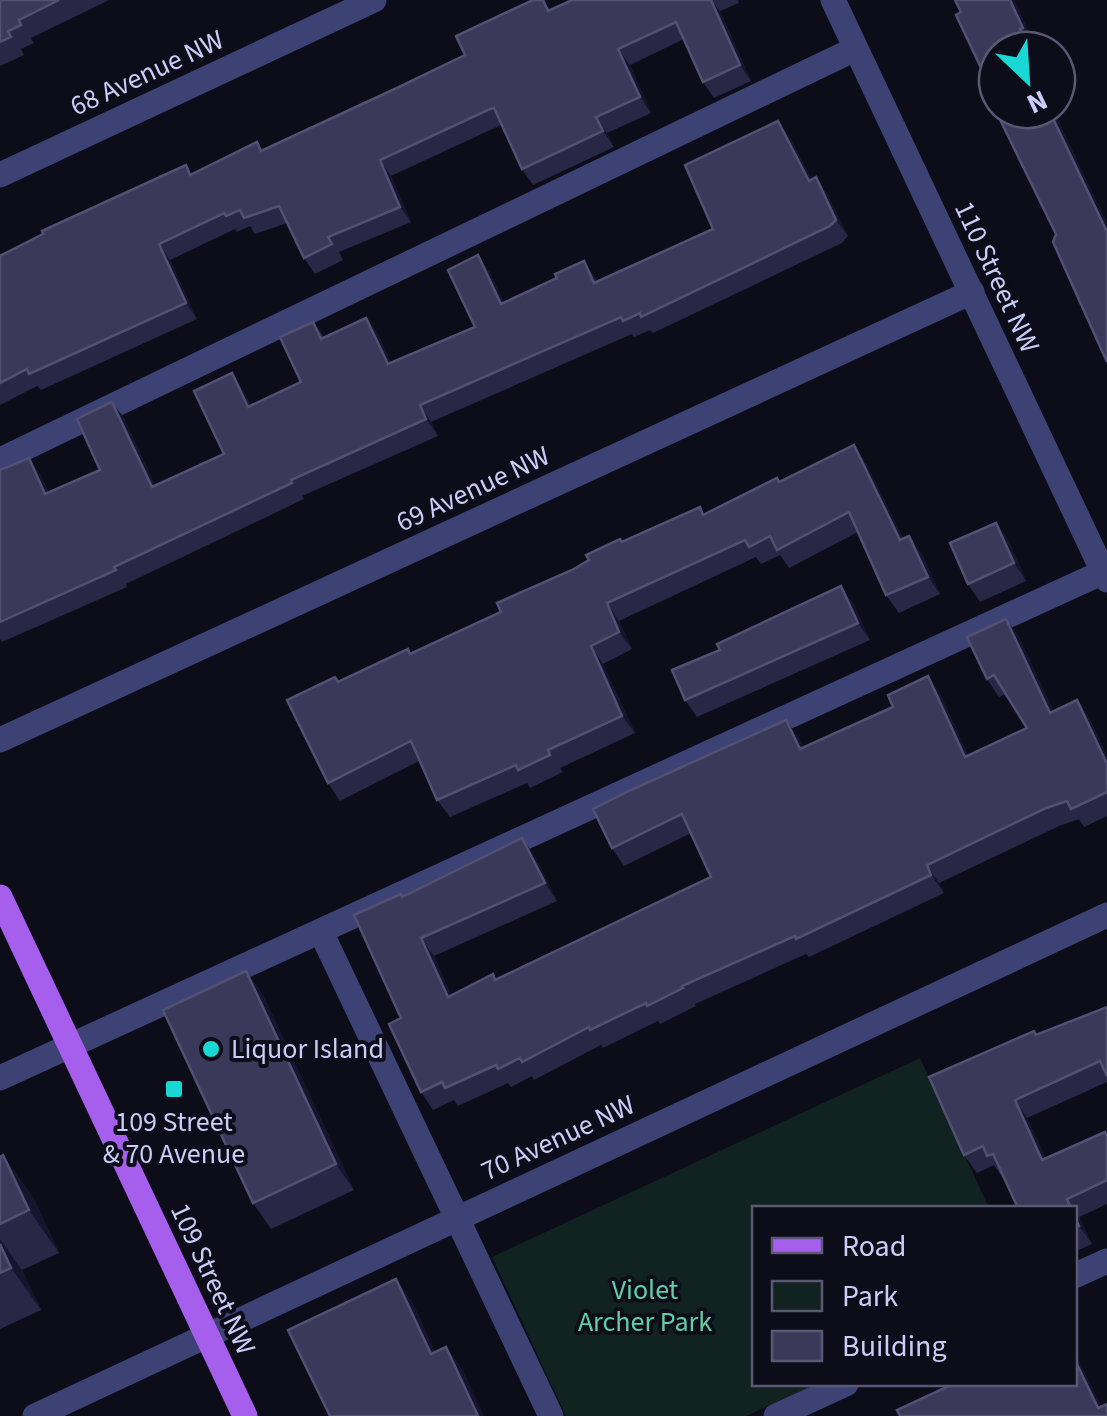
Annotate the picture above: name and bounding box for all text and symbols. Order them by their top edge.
street label: 68 Avenue NW [64,20,230,126]
north arrow [977,30,1077,130]
text: N [1020,80,1054,124]
street label: 110 Street NW [944,195,1050,359]
street label: 69 Avenue NW [390,436,556,542]
place label: Liquor Island [231,1029,384,1069]
marker: Liquor Island [200,1038,222,1060]
marker: 109 Street & 70 Avenue [163,1078,185,1100]
street label: 70 Avenue NW [475,1085,641,1191]
place label: 109 Street & 70 Avenue [103,1102,245,1174]
street label: 109 Street NW [160,1197,266,1361]
legend [752,1206,1077,1386]
text: Road [842,1225,906,1268]
park label: Violet Archer Park [578,1270,712,1342]
text: Park [842,1275,898,1318]
text: Building [842,1325,947,1368]

